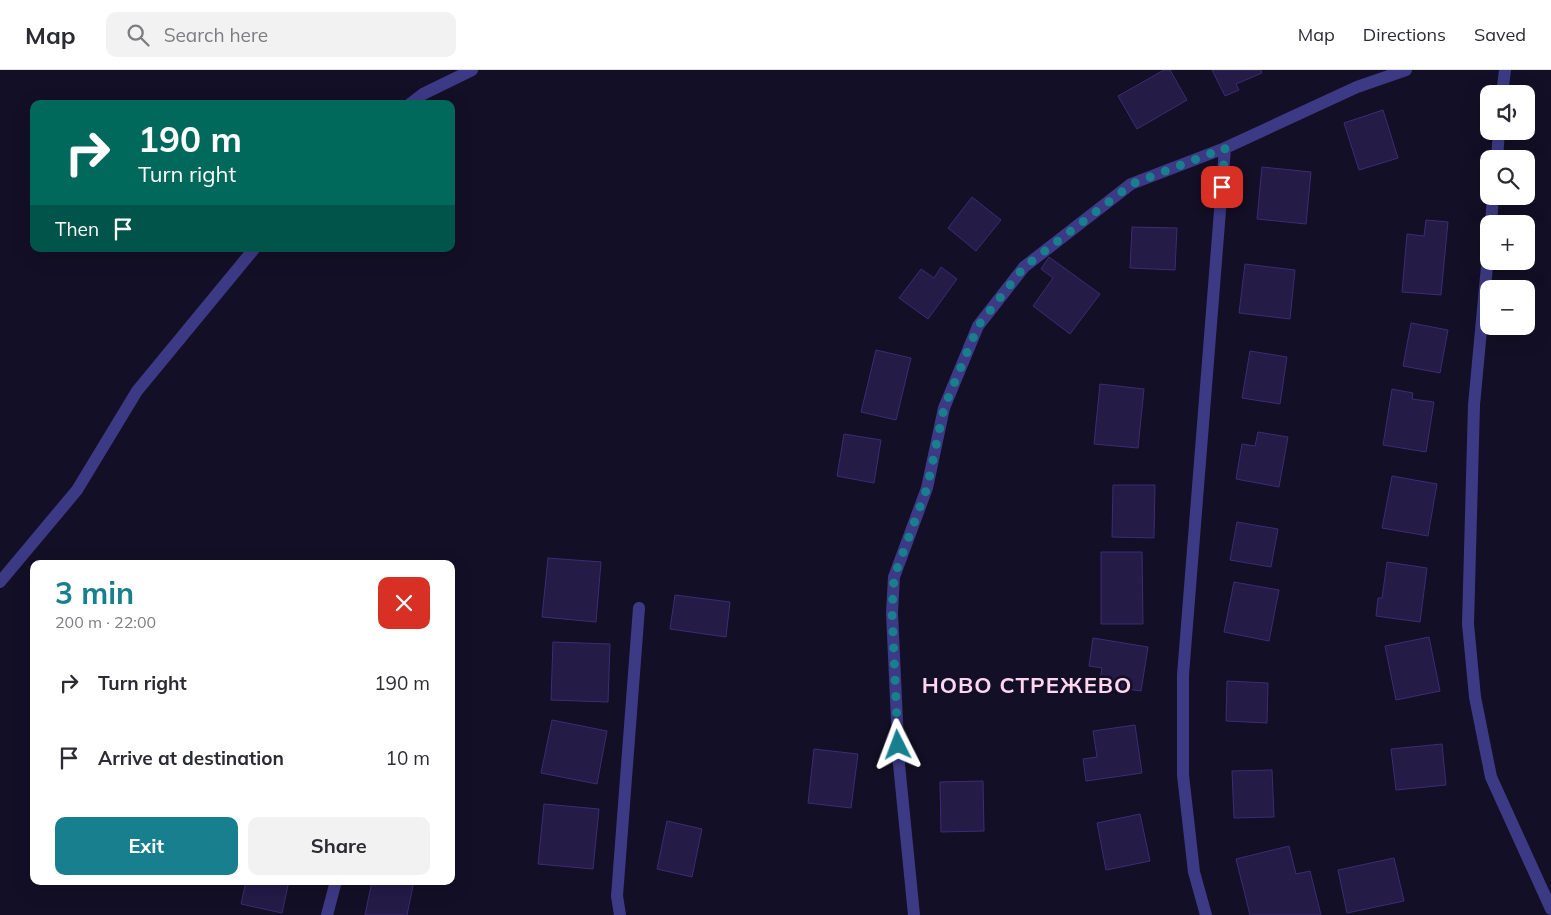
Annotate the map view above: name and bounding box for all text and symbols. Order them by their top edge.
search box [106,12,456,57]
text: Map [25,20,76,50]
icon: search [124,21,152,49]
text: Search here [164,23,268,47]
text: Map [1298,23,1335,46]
text: Directions [1363,23,1446,46]
text: Saved [1474,23,1526,46]
map controls [1480,85,1535,335]
button: sound [1480,85,1535,140]
text: 190 m [138,117,242,161]
icon: right [55,120,120,185]
button: search [1480,150,1535,205]
text: Turn right [138,160,236,188]
pin [1201,166,1243,208]
icon: arrive [1208,173,1236,201]
icon: arrive [109,215,137,243]
button: + [1480,215,1535,270]
text: Then [55,217,99,241]
button: − [1480,280,1535,335]
text: 3 min [55,574,134,612]
button: close [378,577,430,629]
text: 200 m · 22:00 [55,612,156,632]
icon: right [55,669,83,697]
text: Turn right [98,671,187,695]
text: 190 m [374,671,430,695]
district label: НОВО СТРЕЖЕВО [922,671,1132,699]
position arrow [871,718,923,770]
icon: arrive [55,744,83,772]
text: Arrive at destination [98,746,284,770]
text: 10 m [386,746,430,770]
button: Exit [55,817,238,875]
button: Share [248,817,430,875]

